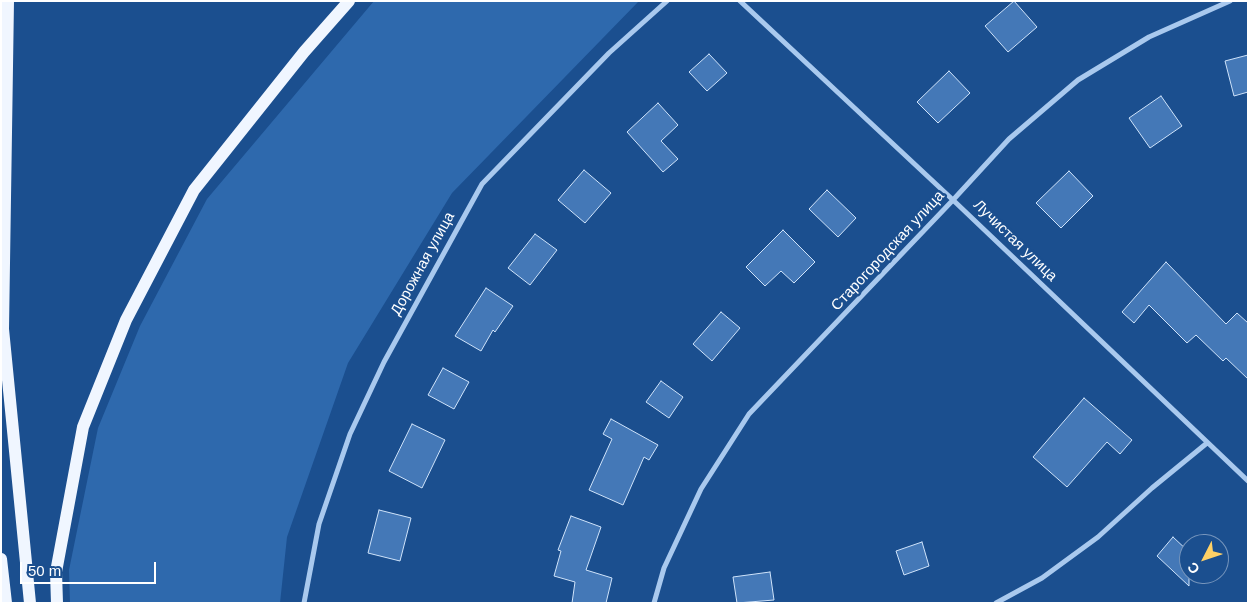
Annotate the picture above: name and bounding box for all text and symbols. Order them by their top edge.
street label: Старогородская улица [828,187,948,315]
street label: Лучистая улица [969,196,1061,286]
street label: Дорожная улица [387,209,459,319]
north arrow [1179,534,1229,584]
scale bar [22,552,159,584]
text: С [1184,559,1203,577]
text: 50 m [28,562,61,579]

